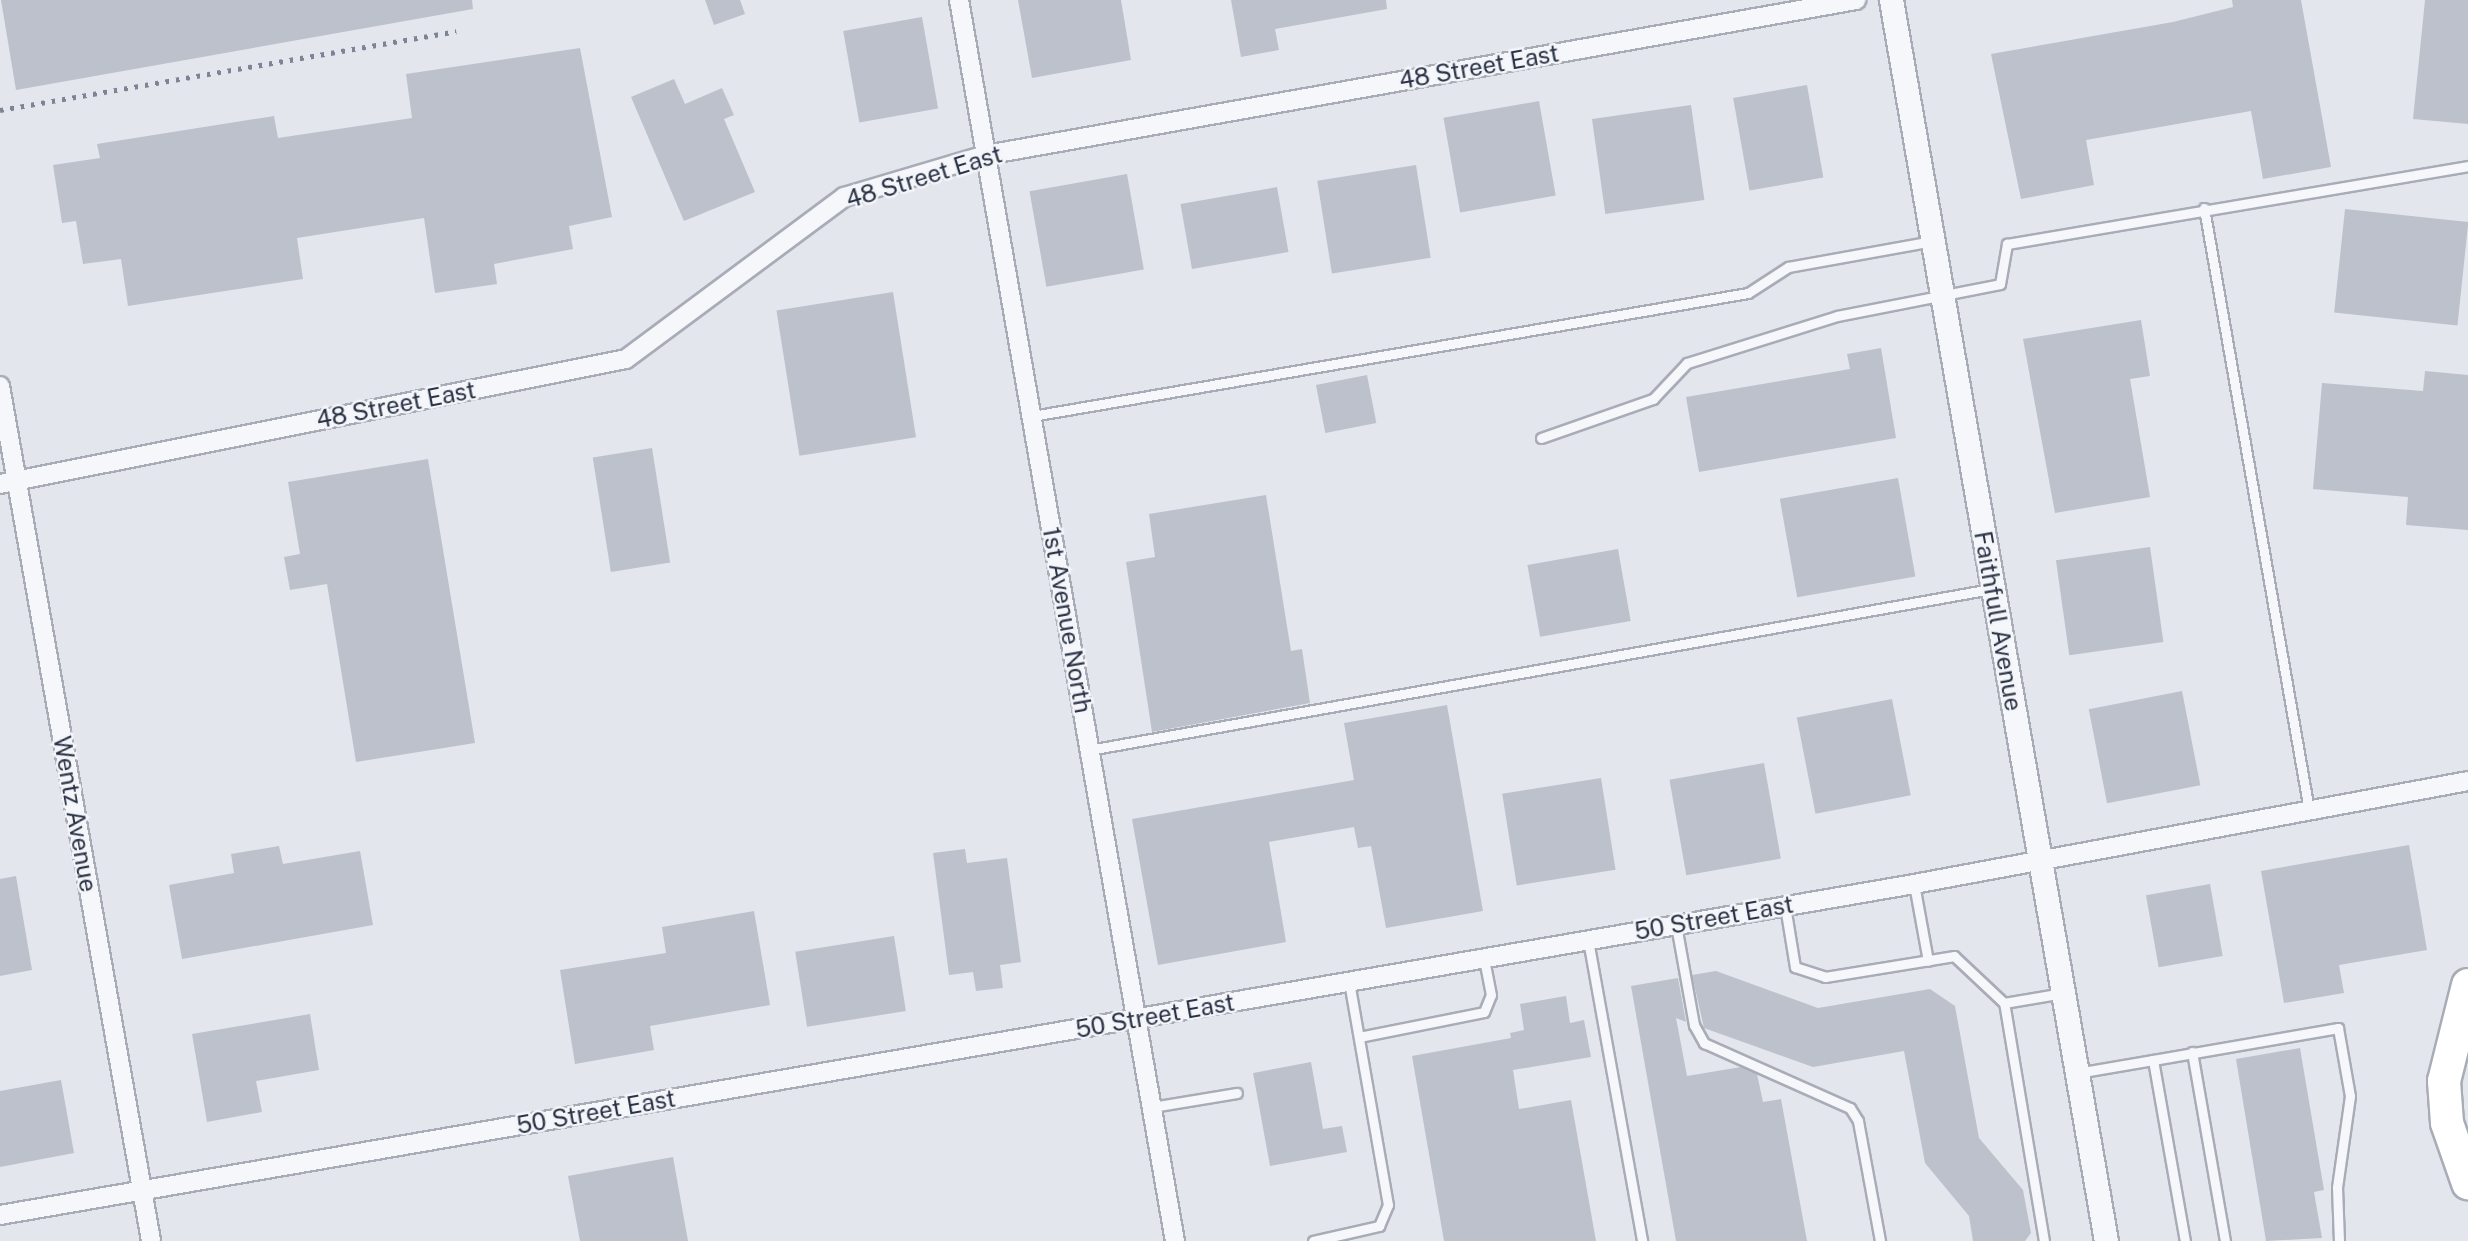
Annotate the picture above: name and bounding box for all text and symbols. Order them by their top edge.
street label: 48 Street East [1397,39,1561,95]
street label: 48 Street East [843,140,1005,214]
street label: 48 Street East [314,375,478,435]
street label: 1st Avenue North [1036,525,1098,715]
street label: Faithfull Avenue [1968,529,2028,713]
street label: Wentz Avenue [47,734,103,894]
street label: 50 Street East [1632,890,1796,946]
street label: 50 Street East [1073,988,1237,1044]
street label: 50 Street East [514,1084,678,1140]

